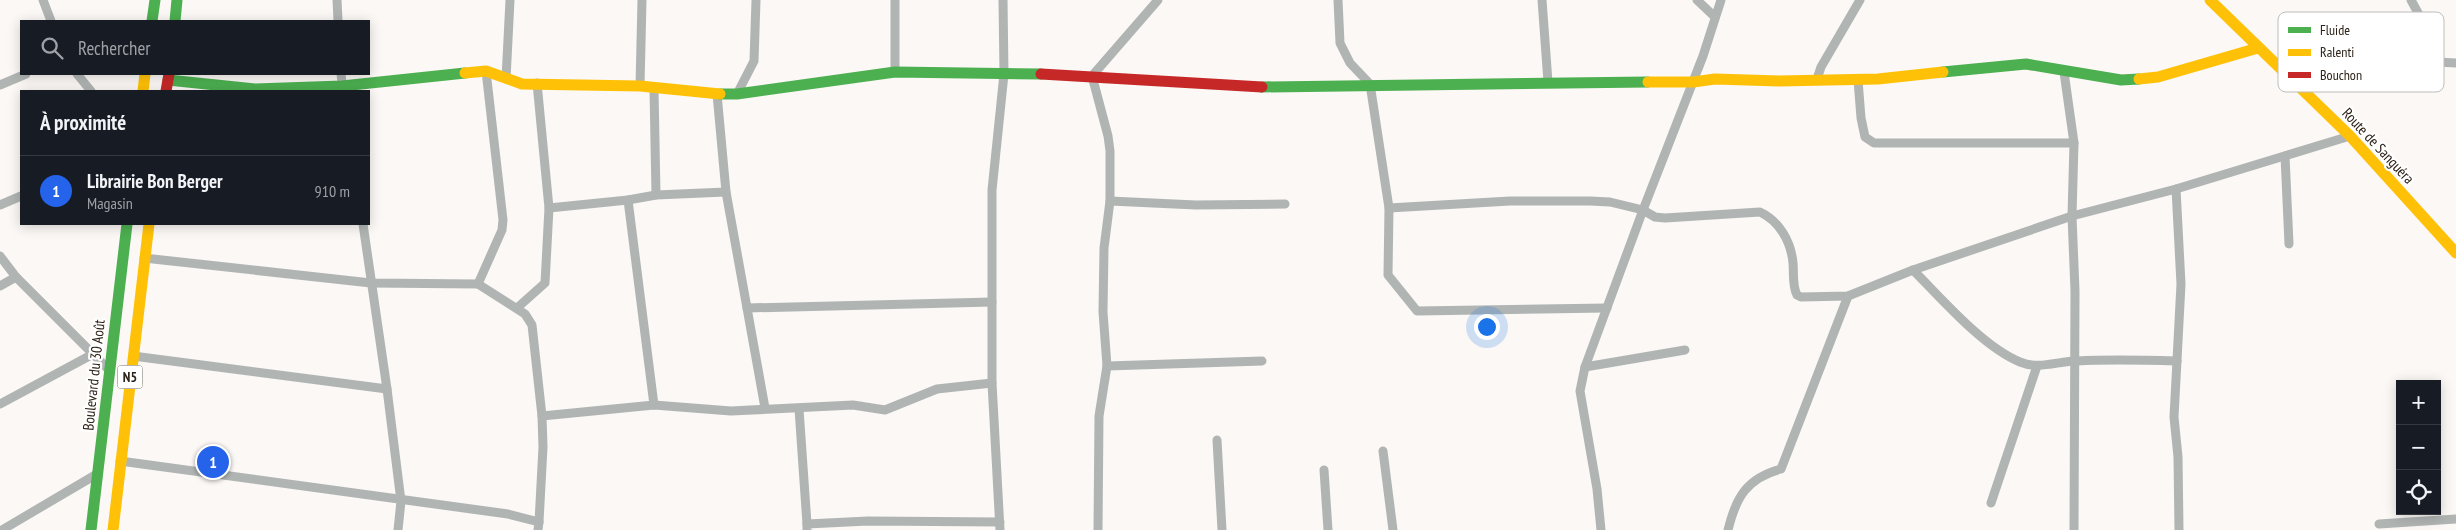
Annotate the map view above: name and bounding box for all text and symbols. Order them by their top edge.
legend [2278,12,2444,92]
search box [20,20,370,75]
text: Fluide [2320,21,2350,39]
icon: search [38,34,66,62]
text: Rechercher [78,36,150,60]
text: Ralenti [2320,43,2354,61]
text: Bouchon [2320,66,2362,84]
street label: Route de Sanguéra [2338,104,2418,188]
text: À proximité [40,109,126,136]
text: Librairie Bon Berger [87,169,223,193]
text: 1 [52,181,60,201]
text: 910 m [315,181,350,201]
text: Magasin [87,193,133,213]
your location [1474,314,1500,340]
street label: Boulevard du 30 Août [78,318,109,431]
road number: N5 [118,366,142,388]
map controls [2396,380,2441,515]
button: + [2396,380,2441,425]
button: − [2396,425,2441,470]
pin: 1 [197,443,229,481]
button: locate [2396,470,2441,515]

